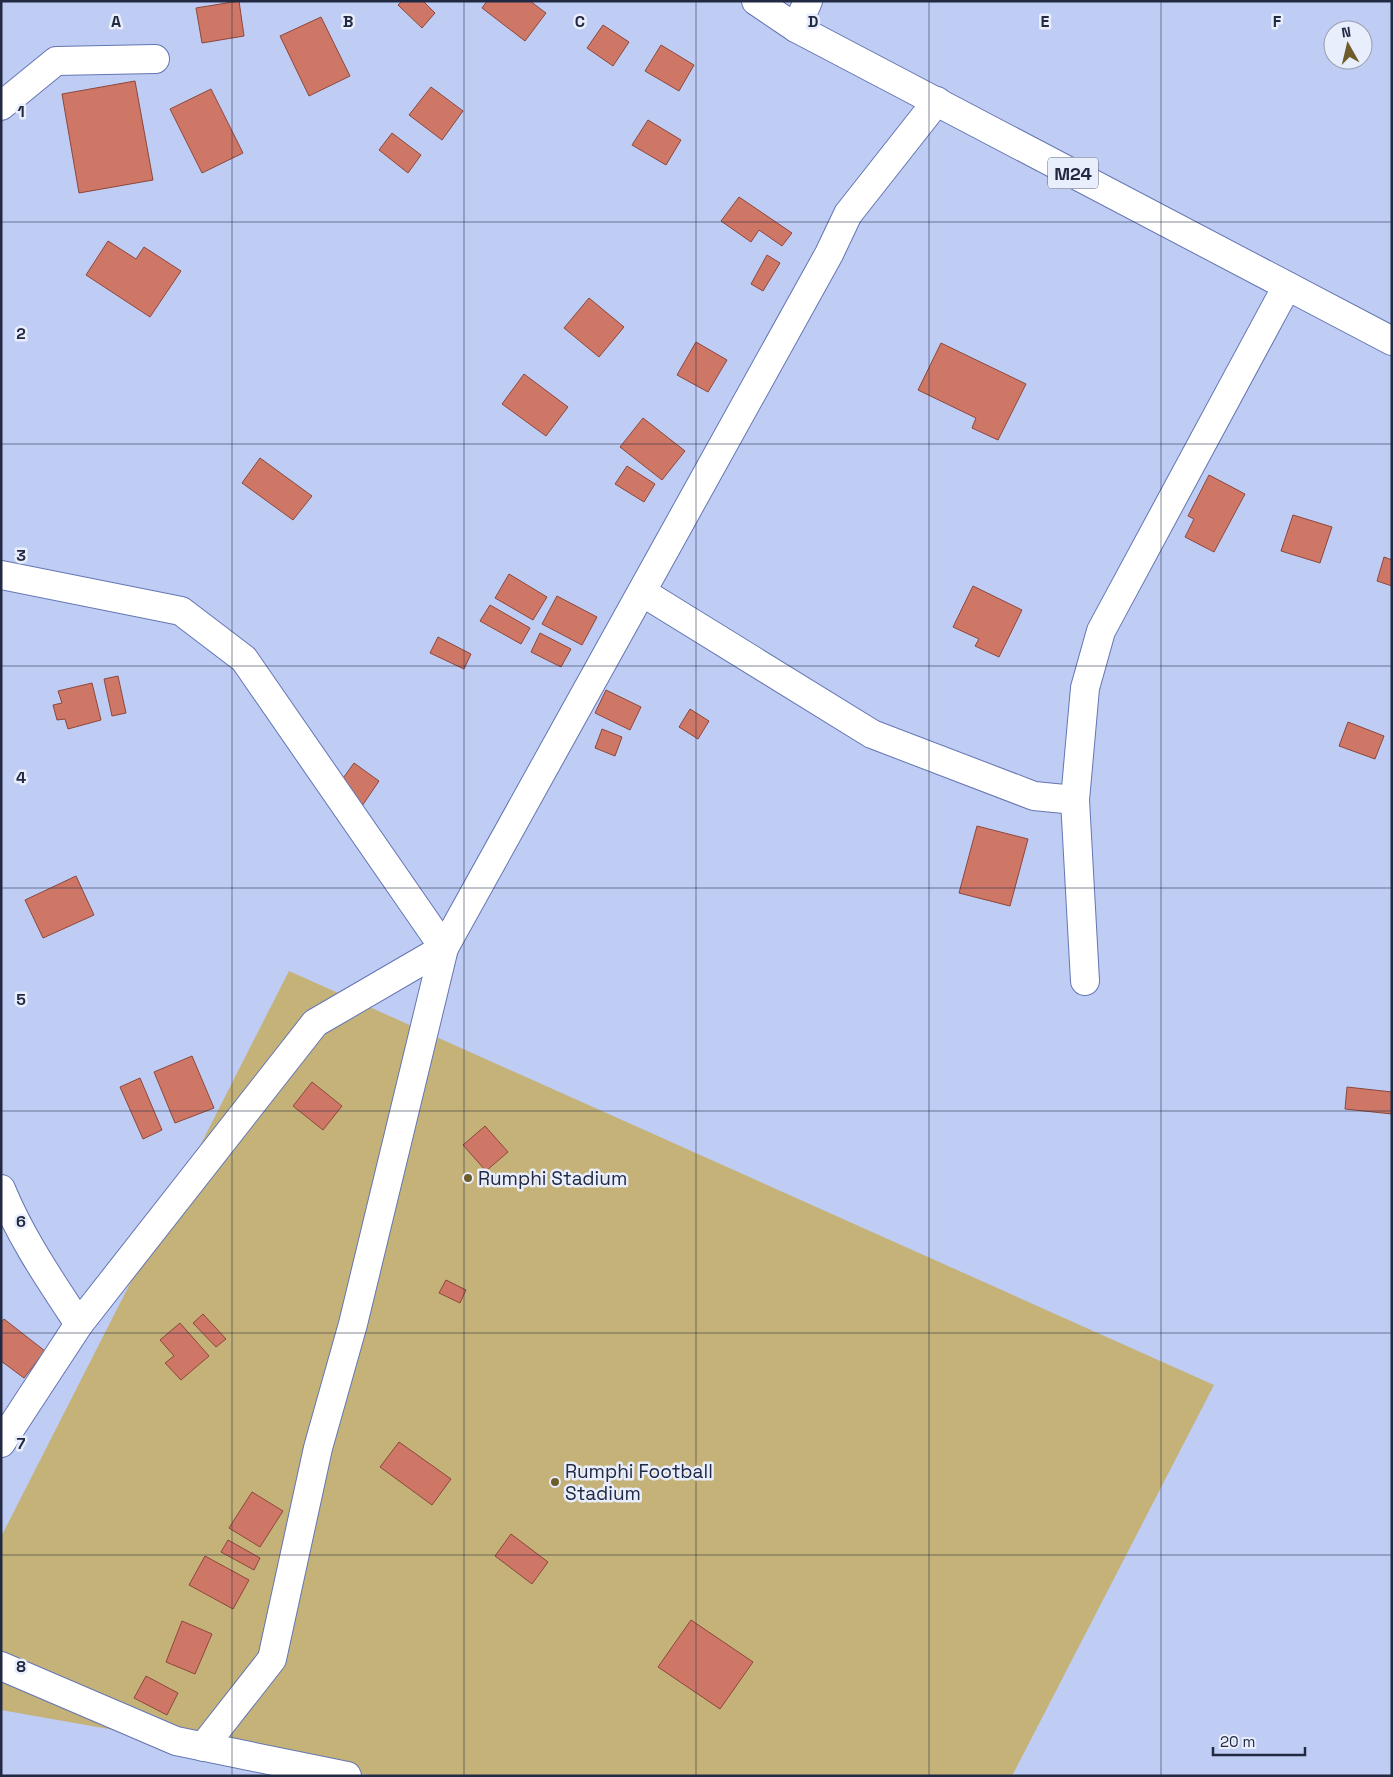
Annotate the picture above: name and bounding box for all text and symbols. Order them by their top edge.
text: A [111,11,121,32]
text: B [343,11,353,32]
text: C [575,11,585,32]
text: D [808,11,818,32]
text: E [1041,11,1050,32]
text: F [1273,11,1282,32]
north arrow [1323,20,1373,70]
text: N [1340,23,1352,42]
text: 1 [17,101,25,122]
road number: M24 [1048,158,1098,188]
text: 2 [16,323,26,344]
text: 3 [16,545,26,566]
text: 4 [16,767,26,788]
text: 5 [16,989,26,1010]
place label: Rumphi Stadium [478,1166,627,1191]
marker: Rumphi Stadium [462,1172,474,1184]
text: 6 [16,1211,26,1232]
text: 7 [17,1433,26,1454]
place label: Rumphi Football Stadium [565,1459,713,1506]
marker: Rumphi Football Stadium [549,1476,561,1488]
text: 8 [16,1656,26,1677]
scale bar [1213,1724,1306,1756]
text: 20 m [1220,1732,1255,1751]

